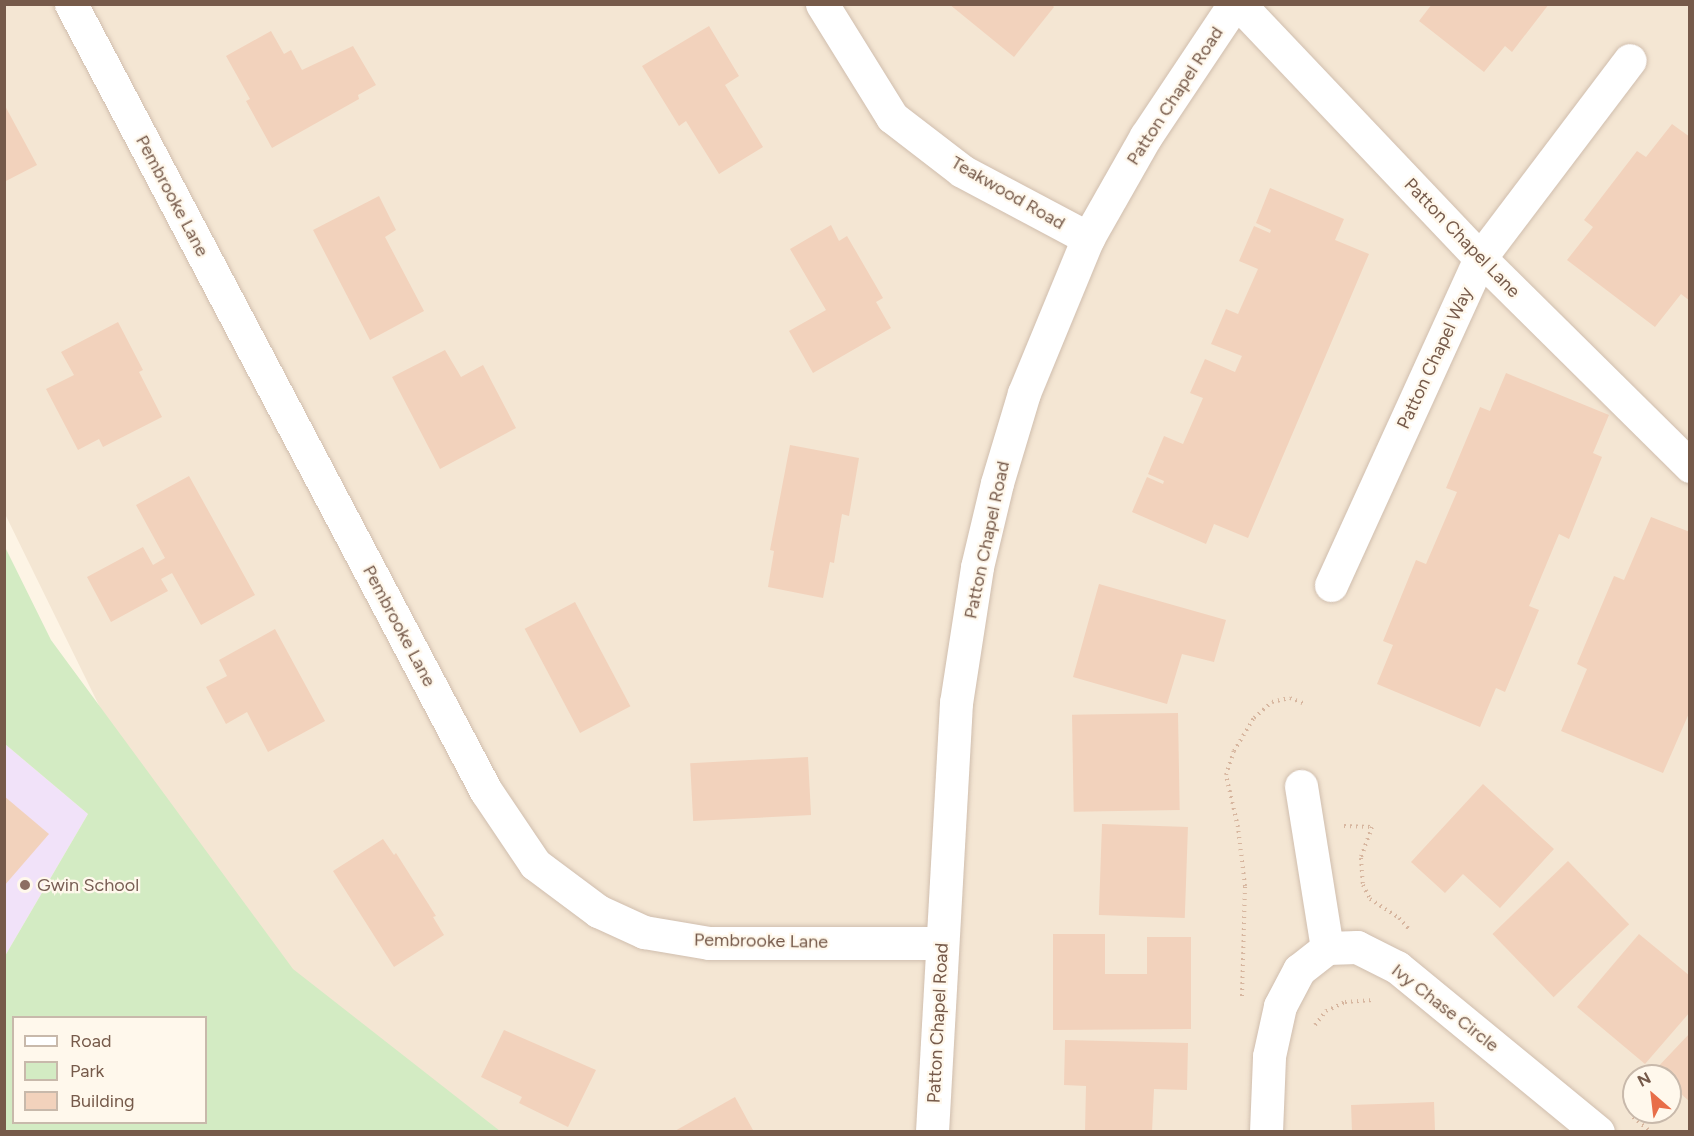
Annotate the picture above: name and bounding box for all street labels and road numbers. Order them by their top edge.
street label: Patton Chapel Road [1122,23,1228,169]
street label: Pembrooke Lane [131,132,213,260]
street label: Teakwood Road [947,152,1069,234]
street label: Patton Chapel Lane [1400,174,1524,302]
street label: Patton Chapel Way [1393,284,1477,432]
street label: Patton Chapel Road [960,459,1014,621]
street label: Pembrooke Lane [358,562,440,690]
street label: Pembrooke Lane [694,929,828,953]
street label: Patton Chapel Road [923,942,953,1104]
street label: Ivy Chase Circle [1387,960,1503,1056]

